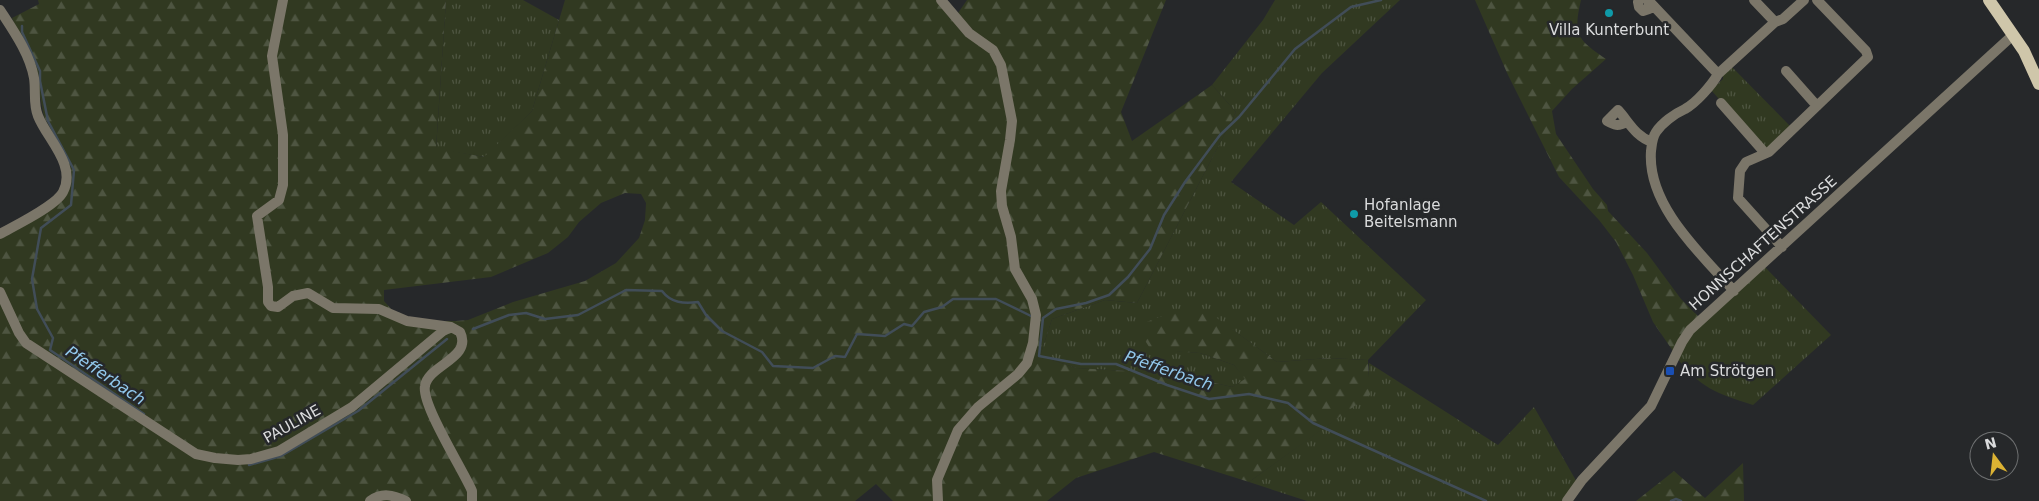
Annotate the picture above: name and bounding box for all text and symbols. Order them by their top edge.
marker: Villa Kunterbunt [1603,7,1615,19]
place label: Villa Kunterbunt [1549,21,1669,39]
street label: HONNSCHAFTENSTRASSE [1685,172,1841,314]
place label: Hofanlage Beitelsmann [1364,196,1458,231]
marker: Hofanlage Beitelsmann [1348,208,1360,220]
water label: Pfefferbach [62,342,149,409]
water label: Pfefferbach [1122,347,1215,394]
place label: Am Strötgen [1680,362,1774,380]
marker: Am Strötgen [1664,365,1676,377]
street label: PAULINE [260,401,324,447]
north arrow [1969,431,2019,481]
text: N [1983,434,1998,453]

